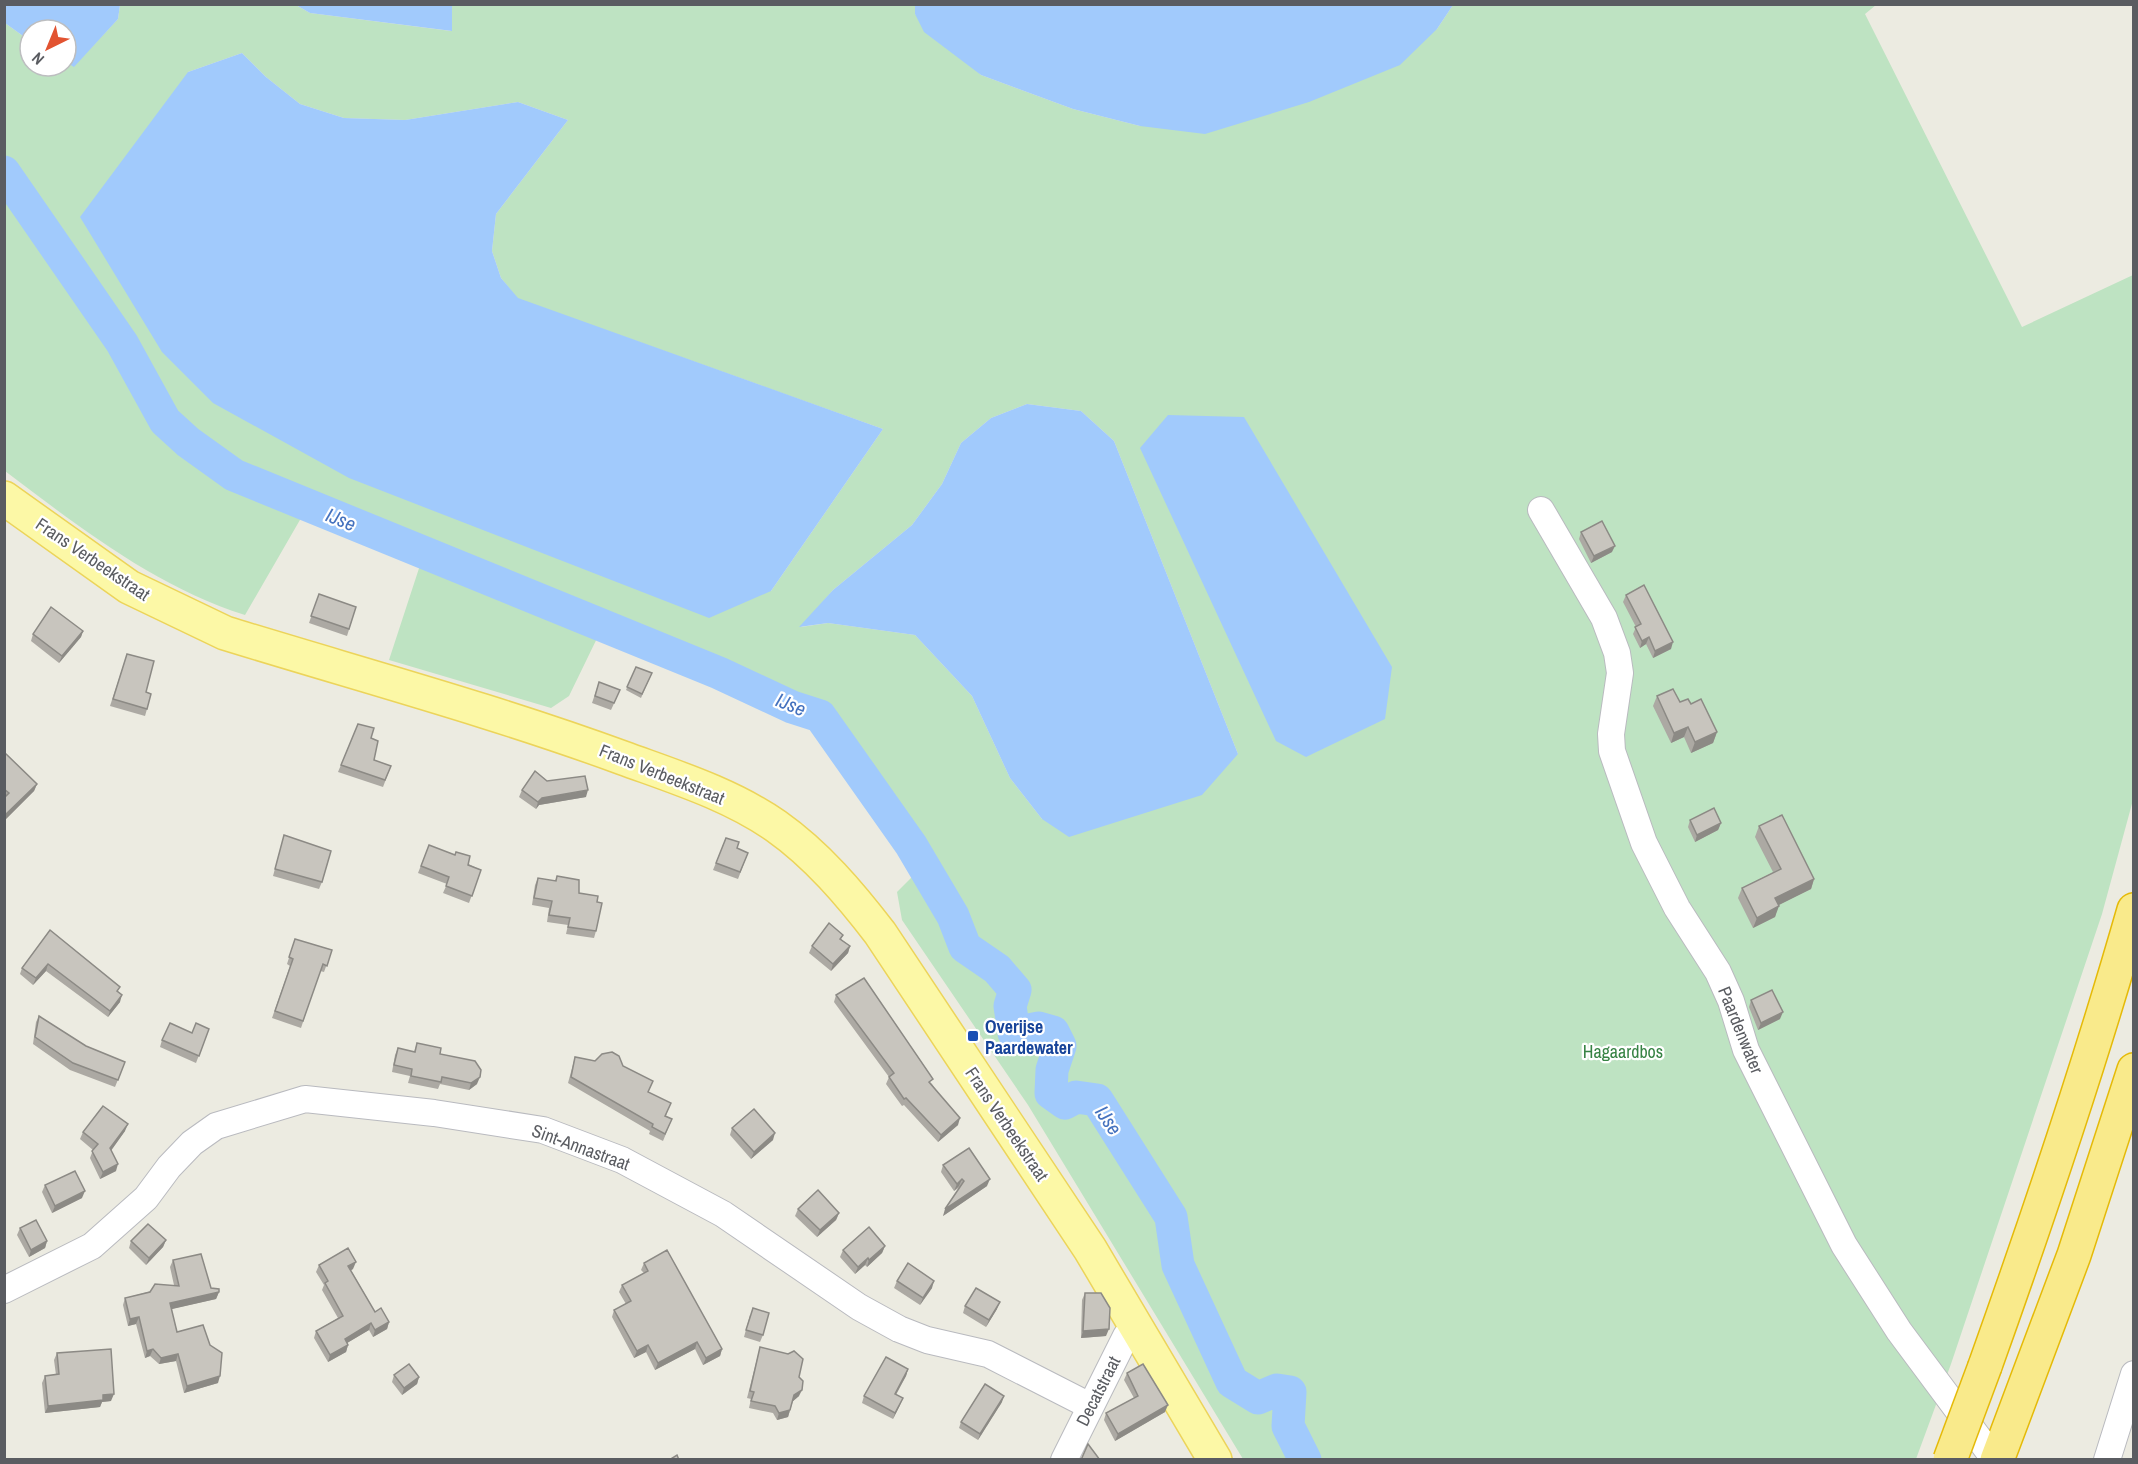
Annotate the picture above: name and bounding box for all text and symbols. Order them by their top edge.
north arrow [18,18,78,78]
text: N [27,48,49,70]
water label: IJse [322,501,360,537]
street label: Frans Verbeekstraat [31,511,155,607]
water label: IJse [772,686,810,722]
street label: Frans Verbeekstraat [596,738,728,810]
street label: Paardenwater [1712,983,1770,1077]
place label: Overijse Paardewater [985,1014,1073,1060]
marker: Overijse Paardewater [966,1029,980,1043]
park label: Hagaardbos [1583,1039,1663,1064]
street label: Frans Verbeekstraat [959,1062,1055,1186]
water label: IJse [1089,1100,1129,1140]
street label: Sint-Annastraat [529,1118,633,1176]
street label: Decatstraat [1070,1352,1126,1430]

